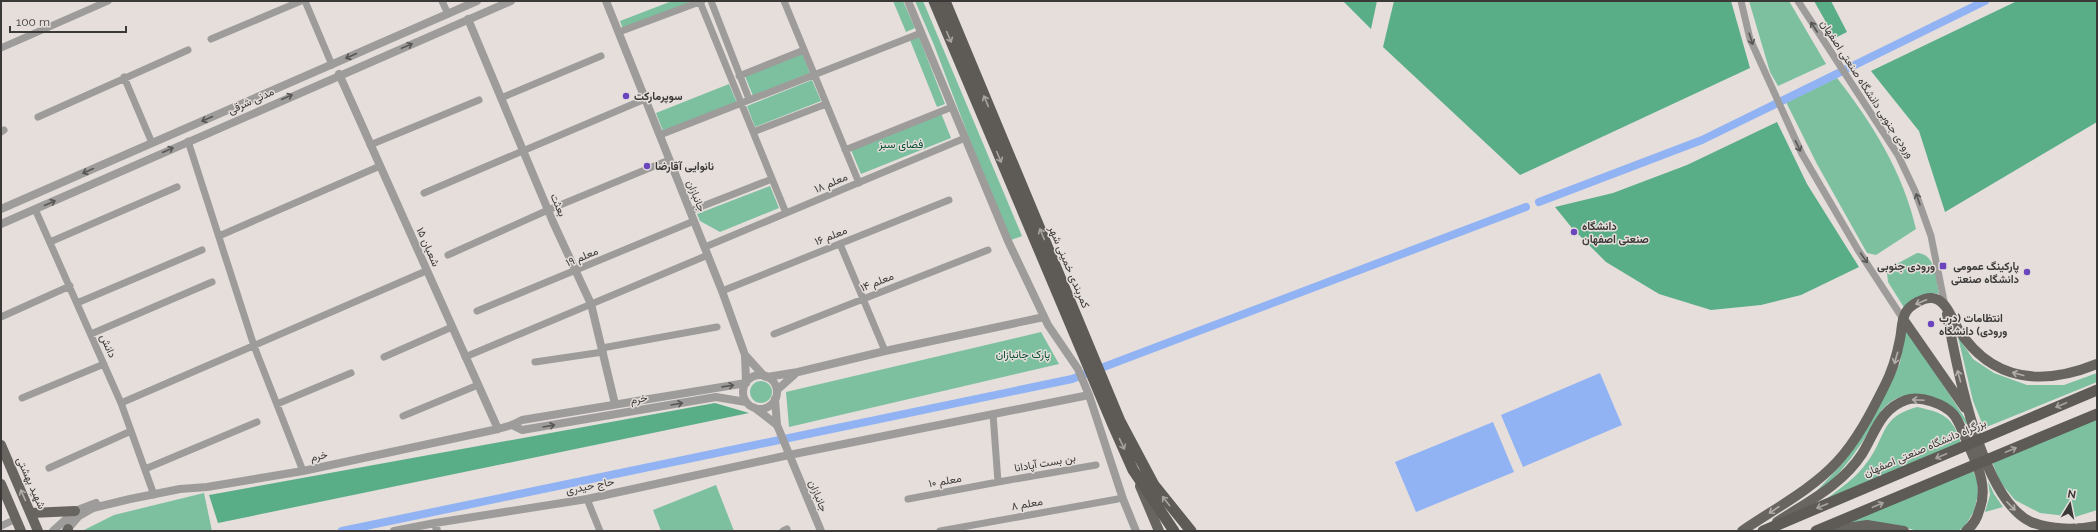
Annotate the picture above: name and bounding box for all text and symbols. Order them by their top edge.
scale bar [10,8,126,34]
text: 100 m [16,15,50,29]
street label: ورودی جنوبی دانشگاه صنعتی اصفهان [1817,17,1917,161]
one-way arrow [1810,21,1818,32]
one-way arrow [946,30,953,42]
one-way arrow [1748,32,1755,45]
one-way arrow [400,41,412,49]
one-way arrow [346,53,358,60]
street label: مدنی شرقی [226,85,276,117]
place label: سوپرمارکت [634,90,683,104]
marker: سوپرمارکت [621,91,631,101]
one-way arrow [281,93,293,101]
one-way arrow [982,96,990,108]
one-way arrow [201,116,213,123]
park label: فضای سبز [878,138,923,151]
one-way arrow [1795,140,1802,152]
one-way arrow [162,146,174,153]
one-way arrow [996,150,1004,162]
place label: نانوایی آقارضا [655,160,714,173]
marker: نانوایی آقارضا [642,161,652,171]
one-way arrow [82,168,94,176]
street label: معلم ۱۸ [812,170,850,197]
street label: جانبازان [684,178,708,214]
street label: بعثت [547,192,569,218]
one-way arrow [1914,192,1921,205]
one-way arrow [43,199,55,206]
place label: دانشگاه صنعتی اصفهان [1582,220,1649,246]
street label: کمربندی خمینی شهر [1045,223,1092,310]
street label: معلم ۱۶ [813,224,850,249]
street label: ۱۵ شعبان [414,225,443,269]
marker: دانشگاه صنعتی اصفهان [1569,227,1579,237]
one-way arrow [1037,229,1045,241]
street label: معلم ۱۹ [564,244,601,271]
one-way arrow [1860,253,1868,264]
place label: ورودی جنوبی [1877,260,1935,273]
place label: پارکینگ عمومی دانشگاه صنعتی [1951,260,2020,286]
marker: ورودی جنوبی [1938,261,1948,271]
marker: پارکینگ عمومی دانشگاه صنعتی [2022,267,2032,277]
street label: معلم ۱۴ [858,269,896,295]
one-way arrow [1916,298,1928,306]
place label: انتظامات (درب ورودی) دانشگاه [1939,312,2007,338]
marker: انتظامات (درب ورودی) دانشگاه [1926,319,1936,329]
street label: دانش [97,332,119,360]
park label: پارک جانبازان [996,348,1050,362]
one-way arrow [1892,351,1899,364]
one-way arrow [1955,370,1962,383]
one-way arrow [2012,370,2025,377]
one-way arrow [721,382,734,390]
street label: خرم [629,391,649,408]
one-way arrow [1912,396,1925,403]
one-way arrow [670,399,683,407]
one-way arrow [2056,402,2068,409]
street label: بزرگراه دانشگاه صنعتی اصفهان [1862,416,1988,480]
one-way arrow [542,421,555,429]
one-way arrow [1119,438,1126,450]
one-way arrow [2004,446,2016,453]
street label: خرم [309,448,329,465]
street label: بن بست آپادانا [1013,451,1077,476]
one-way arrow [1936,452,1948,460]
street label: شهید بهشتی [14,455,48,511]
street label: معلم ۱۰ [927,472,963,491]
street label: حاج حیدری [565,475,616,498]
street label: جانبازان [806,478,830,514]
north arrow [2050,484,2090,524]
text: N [2066,488,2077,502]
one-way arrow [19,490,26,502]
street label: معلم ۸ [1010,495,1044,514]
one-way arrow [1162,496,1171,507]
one-way arrow [1871,501,1883,509]
one-way arrow [2006,501,2016,510]
one-way arrow [1816,503,1828,510]
one-way arrow [1768,505,1779,514]

